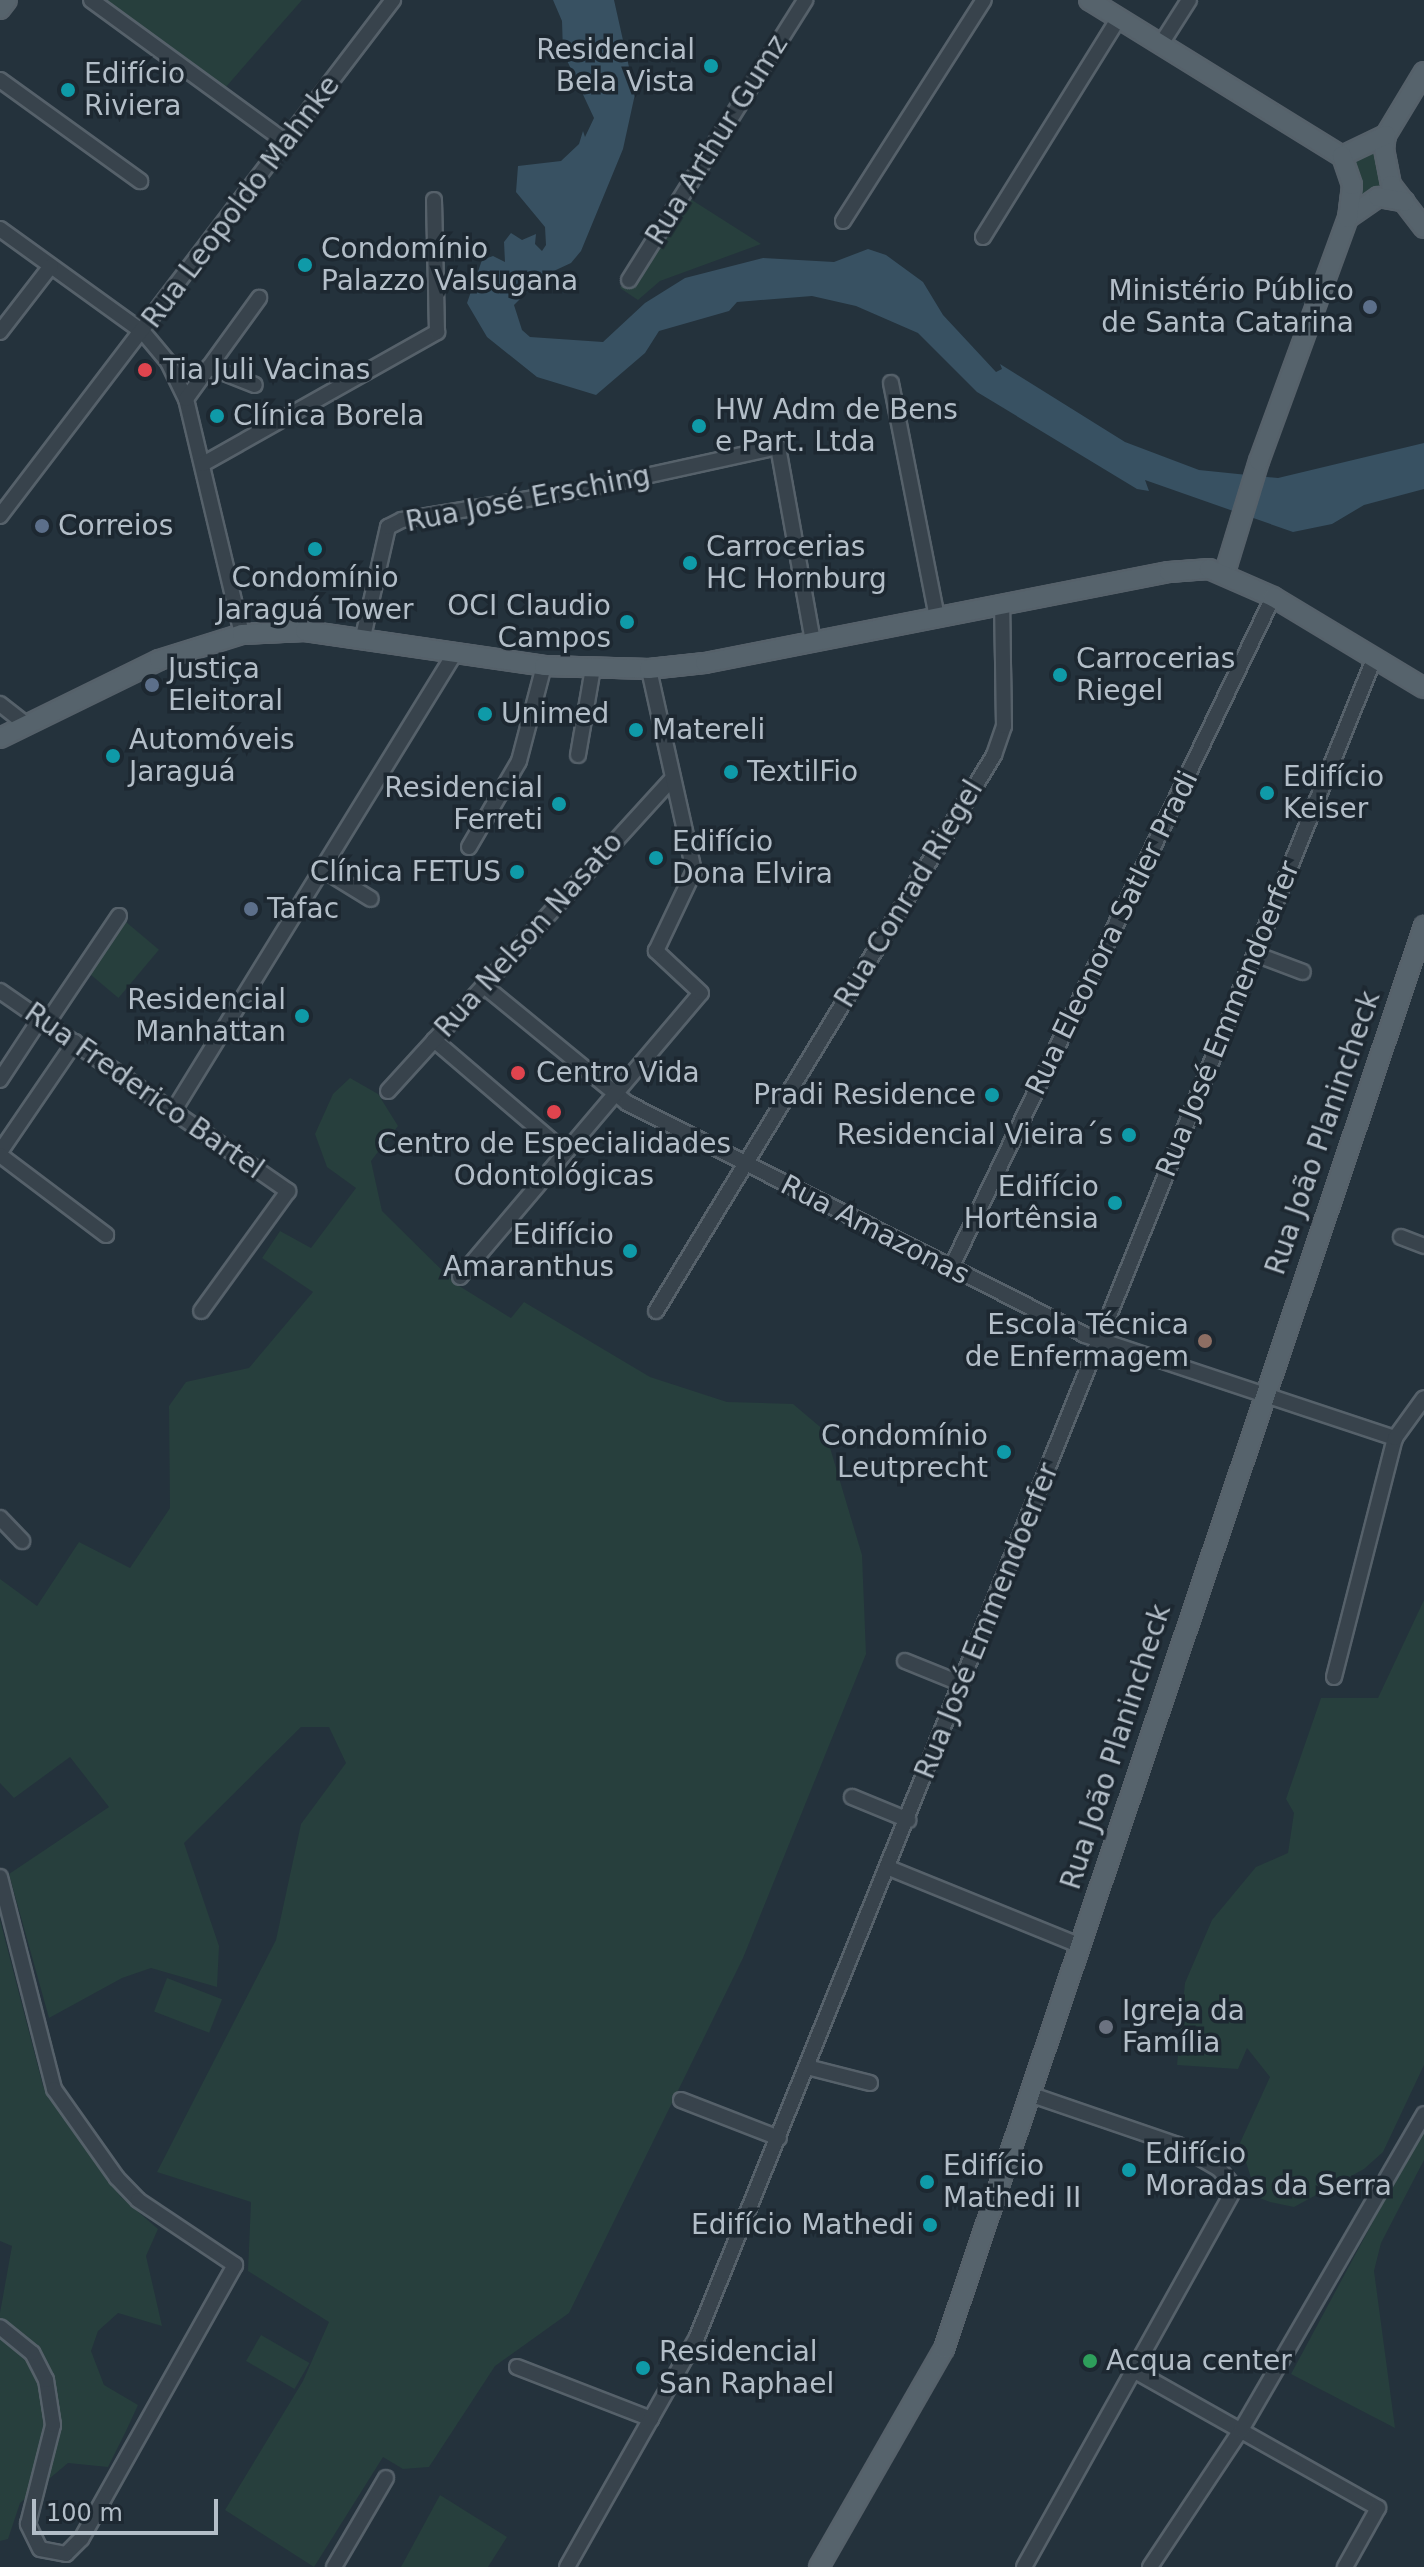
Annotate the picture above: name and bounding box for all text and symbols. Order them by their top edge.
street label: Rua Arthur Gumz [639,29,795,251]
place label: Residencial Bela Vista [536,33,695,99]
place label: Edifício Riviera [84,57,185,123]
marker: Residencial Bela Vista [702,57,720,75]
street label: Rua Leopoldo Mahnke [135,69,347,335]
marker: Edifício Riviera [59,81,77,99]
place label: Condomínio Palazzo Valsugana [321,232,578,298]
marker: Condomínio Palazzo Valsugana [296,256,314,274]
place label: Ministério Público de Santa Catarina [1101,274,1354,340]
marker: Ministério Público de Santa Catarina [1361,298,1379,316]
place label: Tia Juli Vacinas [163,353,370,387]
marker: Tia Juli Vacinas [134,359,156,381]
place label: HW Adm de Bens e Part. Ltda [715,393,958,459]
place label: Clínica Borela [233,399,424,433]
marker: Clínica Borela [208,407,226,425]
marker: HW Adm de Bens e Part. Ltda [690,417,708,435]
street label: Rua José Ersching [403,459,653,539]
place label: Correios [58,509,173,543]
marker: Correios [33,517,51,535]
place label: Carrocerias HC Hornburg [706,530,887,596]
marker: Condomínio Jaraguá Tower [306,540,324,558]
marker: Carrocerias HC Hornburg [681,554,699,572]
place label: Condomínio Jaraguá Tower [217,561,413,627]
place label: OCI Claudio Campos [447,589,611,655]
marker: OCI Claudio Campos [618,613,636,631]
place label: Carrocerias Riegel [1076,642,1235,708]
place label: Justiça Eleitoral [168,652,283,718]
marker: Carrocerias Riegel [1051,666,1069,684]
marker: Justiça Eleitoral [143,676,161,694]
place label: Unimed [501,697,609,731]
marker: Unimed [476,705,494,723]
place label: Matereli [652,713,765,747]
marker: Matereli [627,721,645,739]
place label: Automóveis Jaraguá [129,723,295,789]
marker: Automóveis Jaraguá [104,747,122,765]
place label: TextilFio [747,755,858,789]
place label: Edifício Keiser [1283,760,1384,826]
marker: TextilFio [722,763,740,781]
street label: Rua Eleonora Satler Pradi [1019,766,1205,1100]
place label: Residencial Ferreti [384,771,543,837]
street label: Rua Conrad Riegel [828,774,990,1014]
marker: Edifício Keiser [1258,784,1276,802]
marker: Residencial Ferreti [550,795,568,813]
place label: Edifício Dona Elvira [672,825,833,891]
street label: Rua Nelson Nasato [428,826,630,1044]
marker: Edifício Dona Elvira [647,849,665,867]
place label: Clínica FETUS [310,855,501,889]
street label: Rua José Emmendoerfer [1149,856,1307,1182]
marker: Clínica FETUS [508,863,526,881]
place label: Tafac [267,892,339,926]
marker: Tafac [242,900,260,918]
place label: Residencial Manhattan [127,983,286,1049]
street label: Rua João Planincheck [1259,987,1387,1279]
street label: Rua Frederico Bartel [18,996,270,1186]
marker: Residencial Manhattan [293,1007,311,1025]
place label: Centro Vida [536,1056,700,1090]
marker: Centro Vida [507,1062,529,1084]
place label: Pradi Residence [753,1078,976,1112]
marker: Pradi Residence [983,1086,1001,1104]
marker: Centro de Especialidades Odontológicas [543,1101,565,1123]
place label: Residencial Vieira´s [837,1118,1113,1152]
marker: Residencial Vieira´s [1120,1126,1138,1144]
place label: Centro de Especialidades Odontológicas [377,1127,731,1193]
street label: Rua Amazonas [775,1168,975,1292]
place label: Edifício Hortênsia [964,1170,1099,1236]
marker: Edifício Hortênsia [1106,1194,1124,1212]
place label: Edifício Amaranthus [443,1218,614,1284]
marker: Edifício Amaranthus [621,1242,639,1260]
place label: Escola Técnica de Enfermagem [965,1308,1189,1374]
marker: Escola Técnica de Enfermagem [1196,1332,1214,1350]
place label: Condomínio Leutprecht [821,1419,988,1485]
marker: Condomínio Leutprecht [995,1443,1013,1461]
street label: Rua José Emmendoerfer [908,1458,1066,1784]
street label: Rua João Planincheck [1054,1600,1178,1894]
place label: Igreja da Família [1122,1994,1245,2060]
marker: Igreja da Família [1097,2018,1115,2036]
place label: Edifício Moradas da Serra [1145,2137,1392,2203]
place label: Edifício Mathedi II [943,2149,1081,2215]
marker: Edifício Moradas da Serra [1120,2161,1138,2179]
marker: Edifício Mathedi II [918,2173,936,2191]
place label: Edifício Mathedi [691,2208,914,2242]
marker: Edifício Mathedi [921,2216,939,2234]
place label: Residencial San Raphael [659,2335,834,2401]
place label: Acqua center [1106,2344,1292,2378]
marker: Acqua center [1081,2352,1099,2370]
marker: Residencial San Raphael [634,2359,652,2377]
scale bar [36,2483,222,2533]
text: 100 m [46,2499,123,2527]

